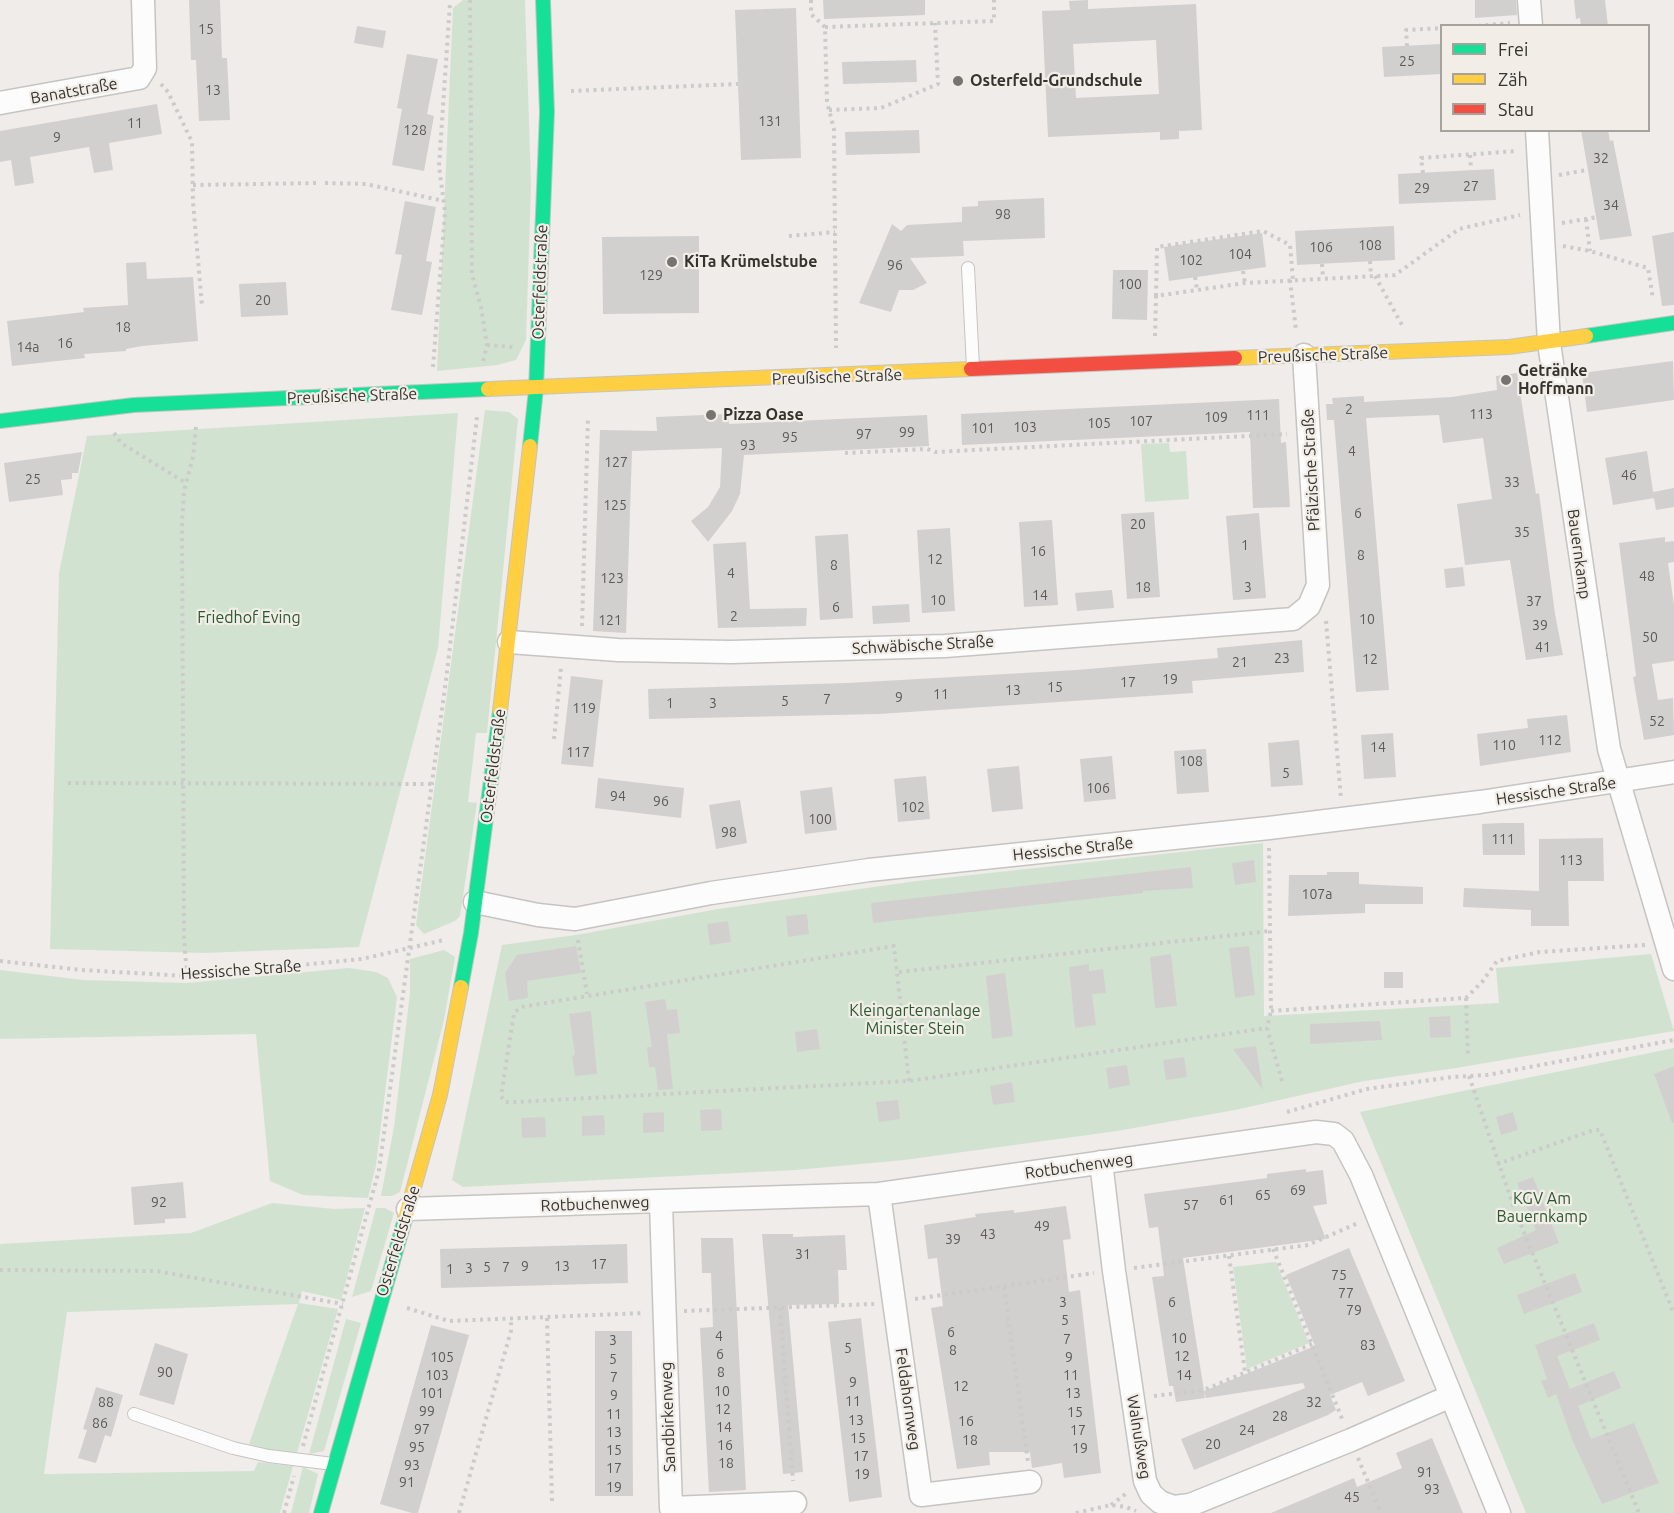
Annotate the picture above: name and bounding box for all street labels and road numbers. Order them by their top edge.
street label: Banatstraße [29,74,119,108]
street label: Osterfeldstraße [528,224,552,340]
street label: Preußische Straße [1257,343,1389,367]
street label: Preußische Straße [771,365,903,389]
street label: Preußische Straße [286,384,418,408]
street label: Pfälzische Straße [1298,408,1324,532]
street label: Bauernkamp [1563,508,1595,600]
street label: Schwäbische Straße [851,632,995,658]
street label: Osterfeldstraße [476,708,510,824]
street label: Hessische Straße [1495,773,1617,809]
street label: Hessische Straße [1012,833,1134,865]
street label: Hessische Straße [180,956,302,984]
street label: Rotbuchenweg [1024,1149,1134,1183]
street label: Osterfeldstraße [372,1183,424,1299]
street label: Rotbuchenweg [540,1193,650,1215]
street label: Feldahornweg [891,1347,925,1451]
street label: Sandbirkenweg [656,1361,680,1473]
street label: Walnußweg [1123,1394,1155,1480]

